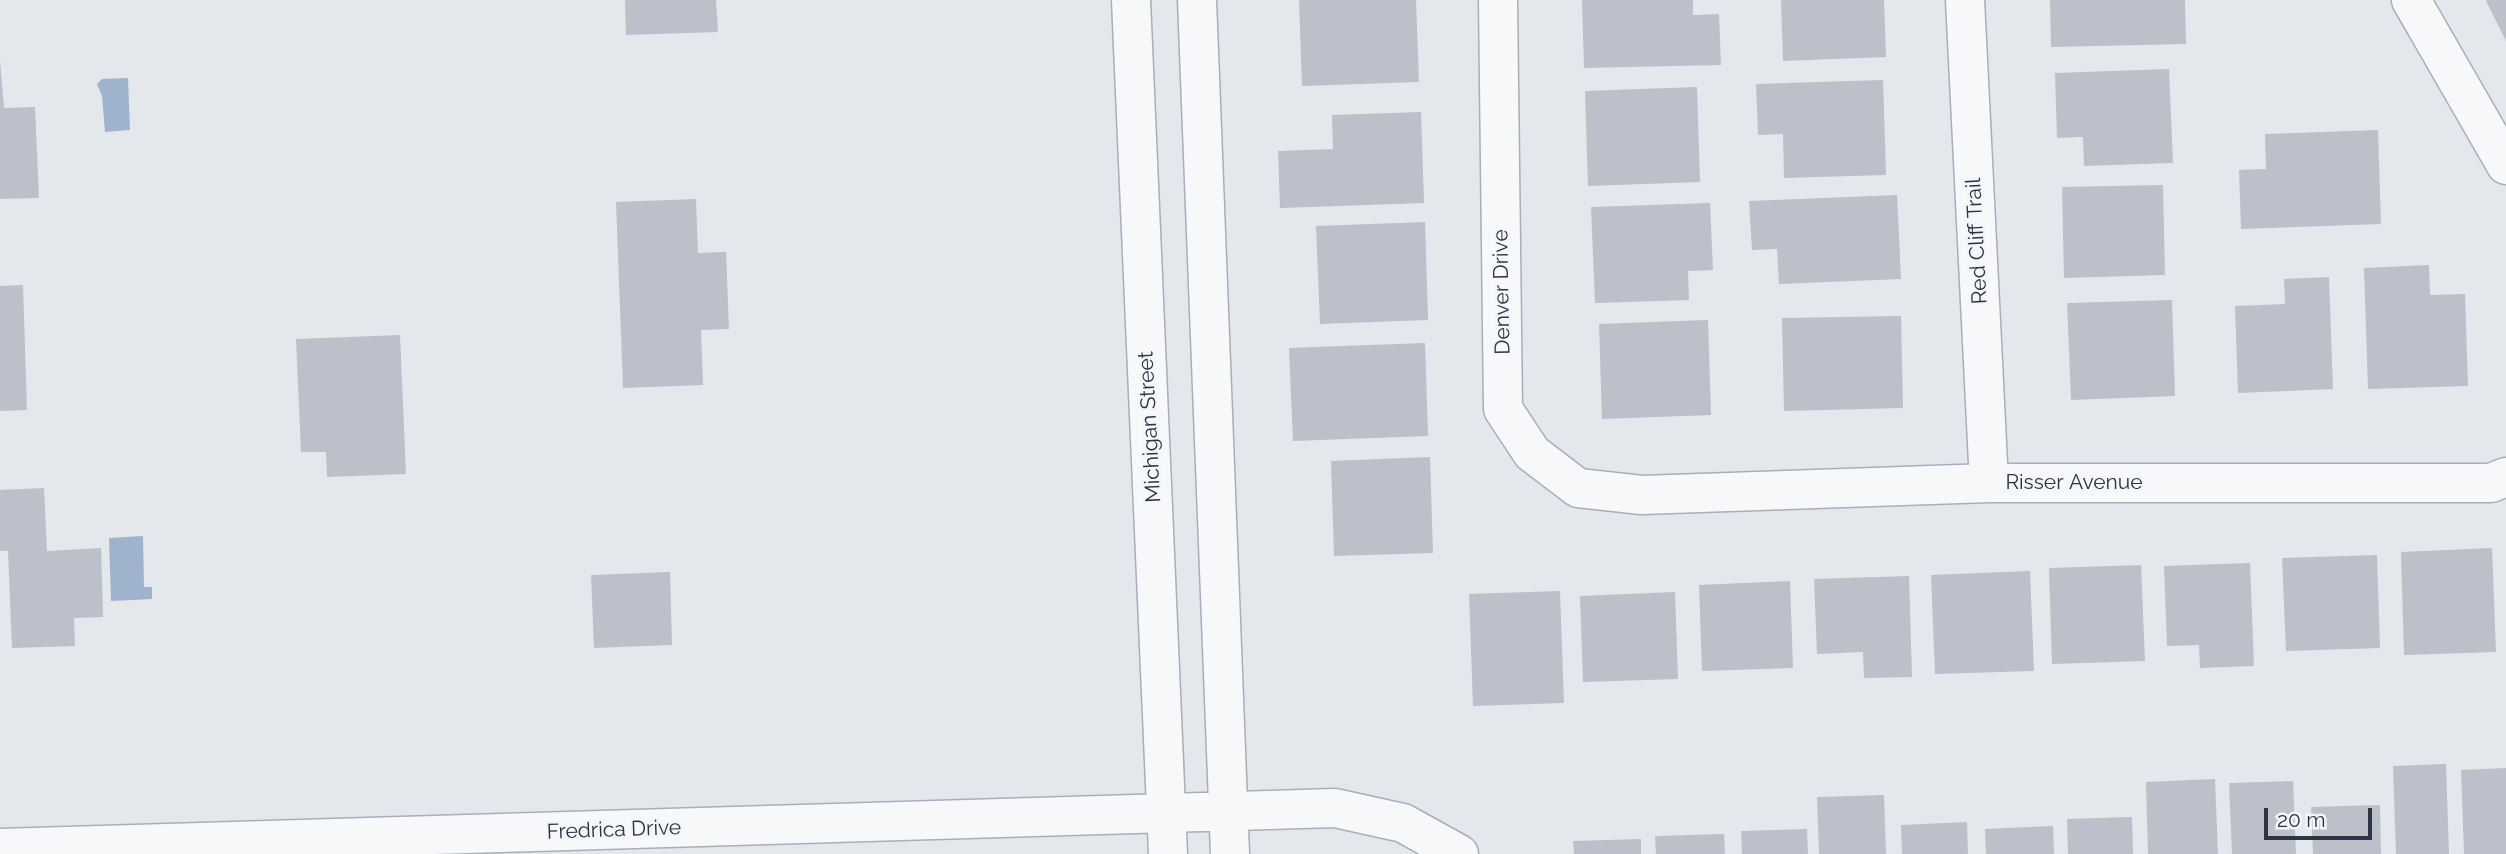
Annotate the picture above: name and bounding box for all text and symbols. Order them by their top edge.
street label: Red Cliff Trail [1961,177,1993,305]
street label: Denver Drive [1488,229,1516,355]
street label: Michigan Street [1133,351,1167,503]
street label: Risser Avenue [2005,470,2143,496]
scale bar [2268,794,2376,838]
text: 20 m [2277,807,2325,832]
street label: Fredrica Drive [546,815,682,845]

